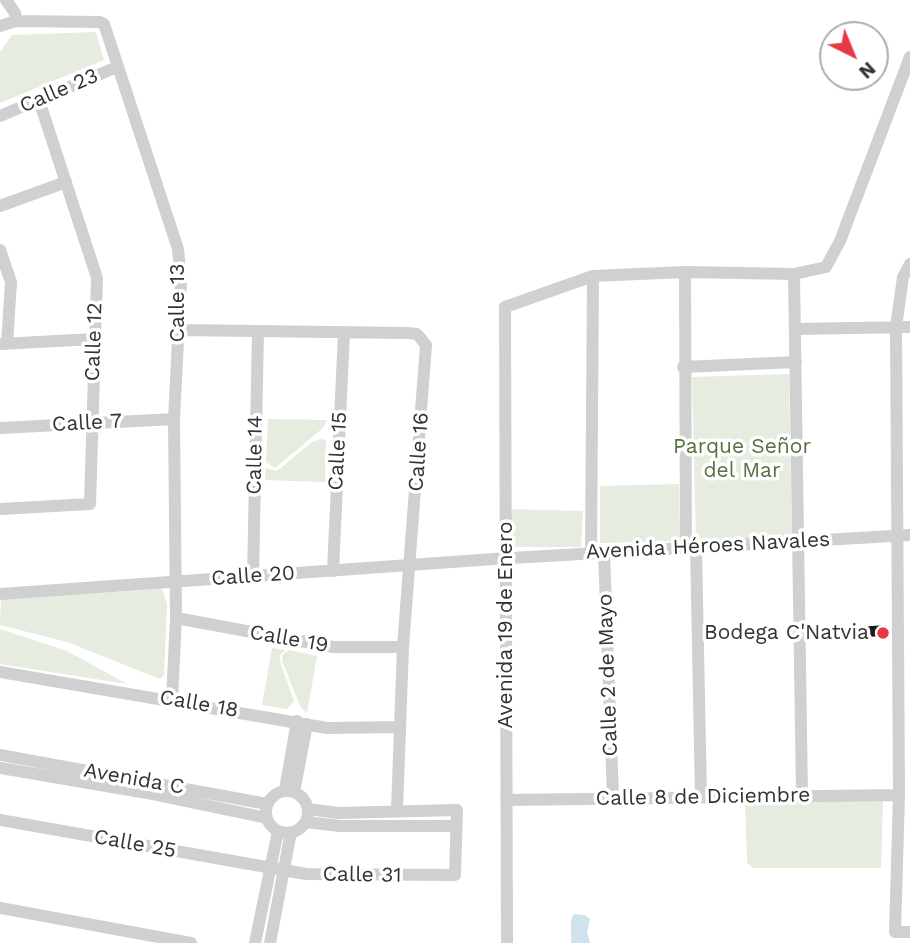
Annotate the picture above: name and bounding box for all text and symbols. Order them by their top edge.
north arrow [819,21,889,91]
text: N [854,57,880,83]
street label: Calle 23 [16,63,102,119]
street label: Calle 13 [165,264,191,342]
street label: Calle 12 [80,302,108,382]
street label: Calle 7 [51,409,123,437]
street label: Calle 15 [323,411,353,491]
street label: Calle 16 [404,412,434,492]
street label: Calle 14 [242,415,268,495]
park label: Parque Señor del Mar [673,434,811,484]
street label: Avenida 19 de Enero [493,521,519,729]
street label: Avenida Héroes Navales [585,527,831,565]
street label: Calle 20 [210,561,296,591]
street label: Calle 2 de Mayo [593,593,623,757]
street label: Calle 19 [248,620,330,658]
place label: Bodega C'Natvia [704,620,869,646]
marker: Bodega C'Natvia [875,625,891,641]
street label: Calle 18 [158,685,240,723]
street label: Avenida C [82,758,186,800]
street label: Calle 8 de Diciembre [596,783,810,811]
street label: Calle 25 [92,824,178,864]
street label: Calle 31 [322,862,402,888]

